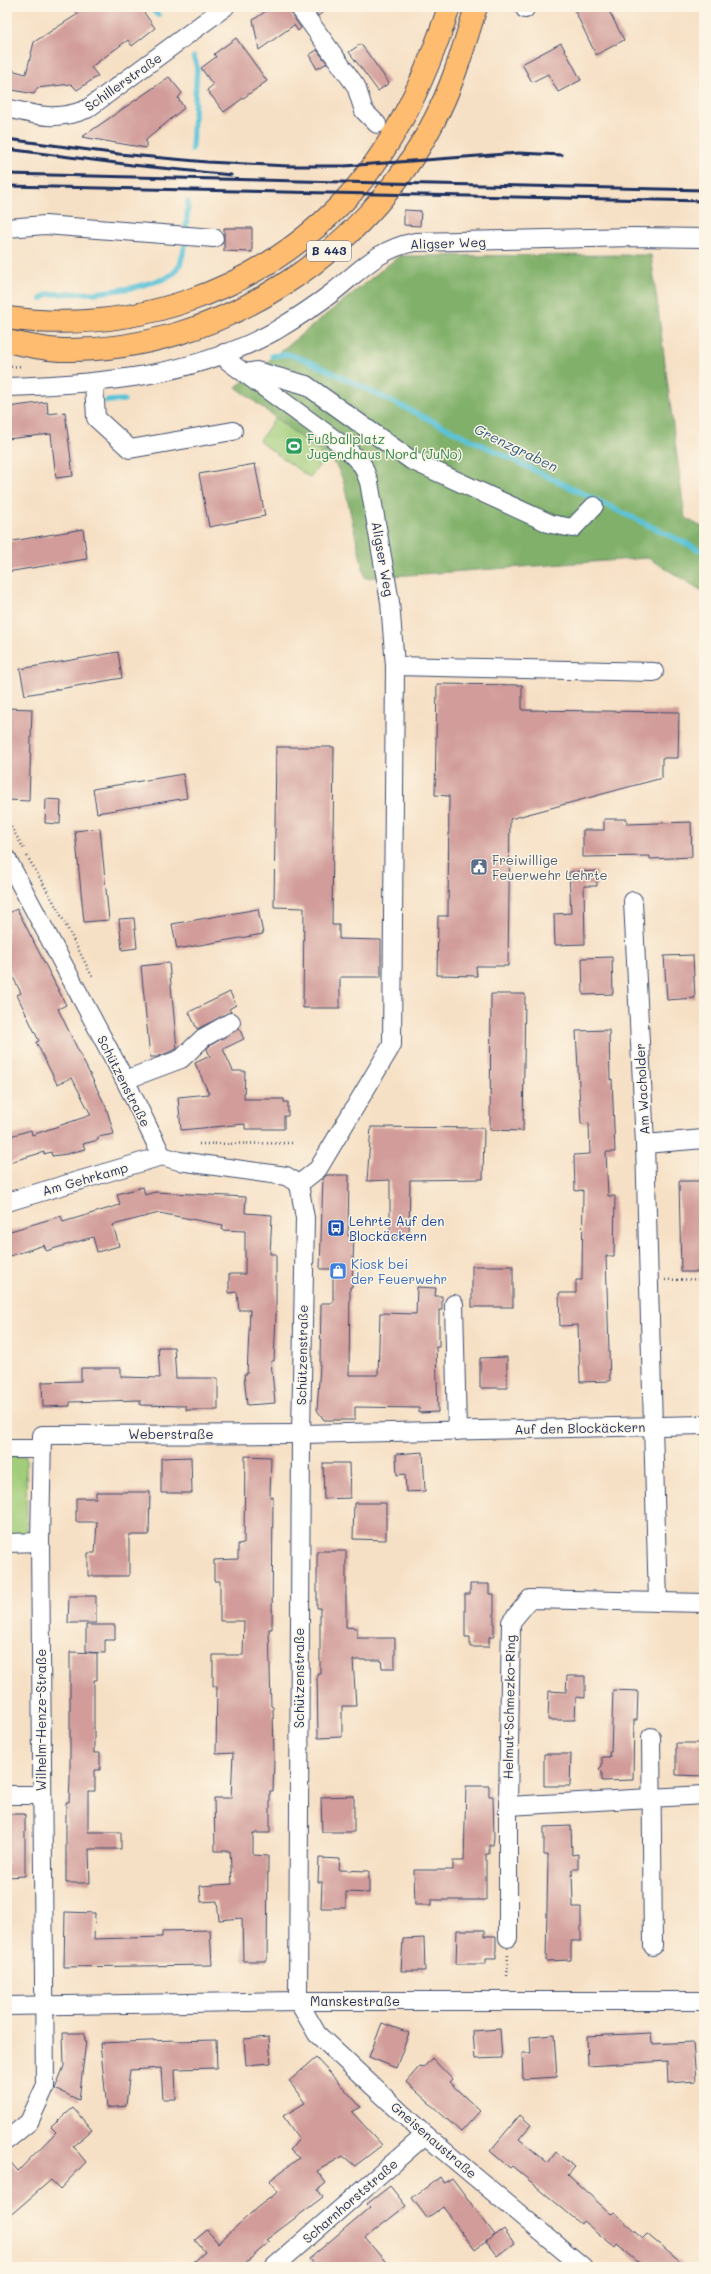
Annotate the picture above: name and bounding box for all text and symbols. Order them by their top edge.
street label: Schillerstraße [81,49,165,114]
street label: Aligser Weg [410,233,486,252]
road number: B 443 [307,241,351,261]
water label: Grenzgraben [471,419,561,476]
place label: Fußballplatz Jugendhaus Nord (JuNo) [307,430,462,462]
sports icon: Fußballplatz Jugendhaus Nord (JuNo) [284,436,304,456]
street label: Aligser Weg [369,520,398,598]
place label: Freiwillige Feuerwehr Lehrte [492,851,608,883]
public building icon: Freiwillige Feuerwehr Lehrte [469,857,489,877]
street label: Schützenstraße [94,1032,155,1129]
street label: Am Wacholder [631,1043,652,1135]
street label: Am Gehrkamp [40,1158,130,1199]
place label: Lehrte Auf den Blockäckern [349,1212,445,1244]
bus stop icon: Lehrte Auf den Blockäckern [326,1218,346,1238]
place label: Kiosk bei der Feuerwehr [351,1255,447,1287]
shop icon: Kiosk bei der Feuerwehr [328,1261,348,1281]
street label: Schützenstraße [292,1305,311,1405]
street label: Auf den Blockäckern [514,1418,646,1437]
street label: Weberstraße [128,1425,214,1442]
street label: Schützenstraße [290,1628,307,1728]
street label: Helmut-Schmezko-Ring [499,1635,518,1779]
street label: Wilhelm-Henze-Straße [32,1649,49,1791]
street label: Manskestraße [310,1992,400,2009]
street label: Gneisenaustraße [388,2098,481,2182]
street label: Scharnhorststraße [299,2155,401,2247]

